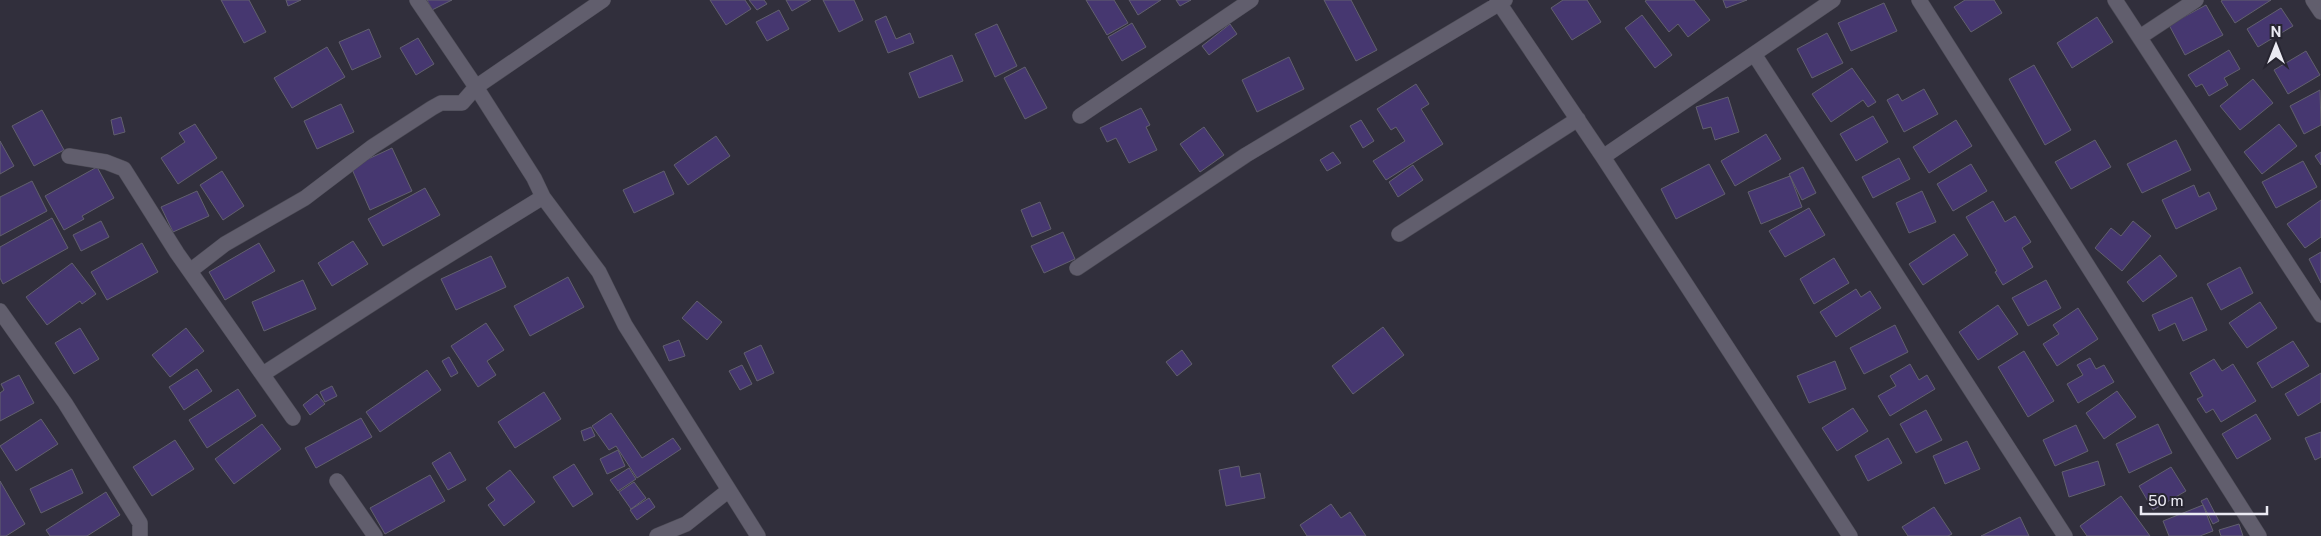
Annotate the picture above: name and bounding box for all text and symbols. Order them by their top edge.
north arrow [2251,20,2301,70]
text: N [2271,24,2281,40]
scale bar [2141,484,2267,516]
text: 50 m [2148,492,2183,509]

